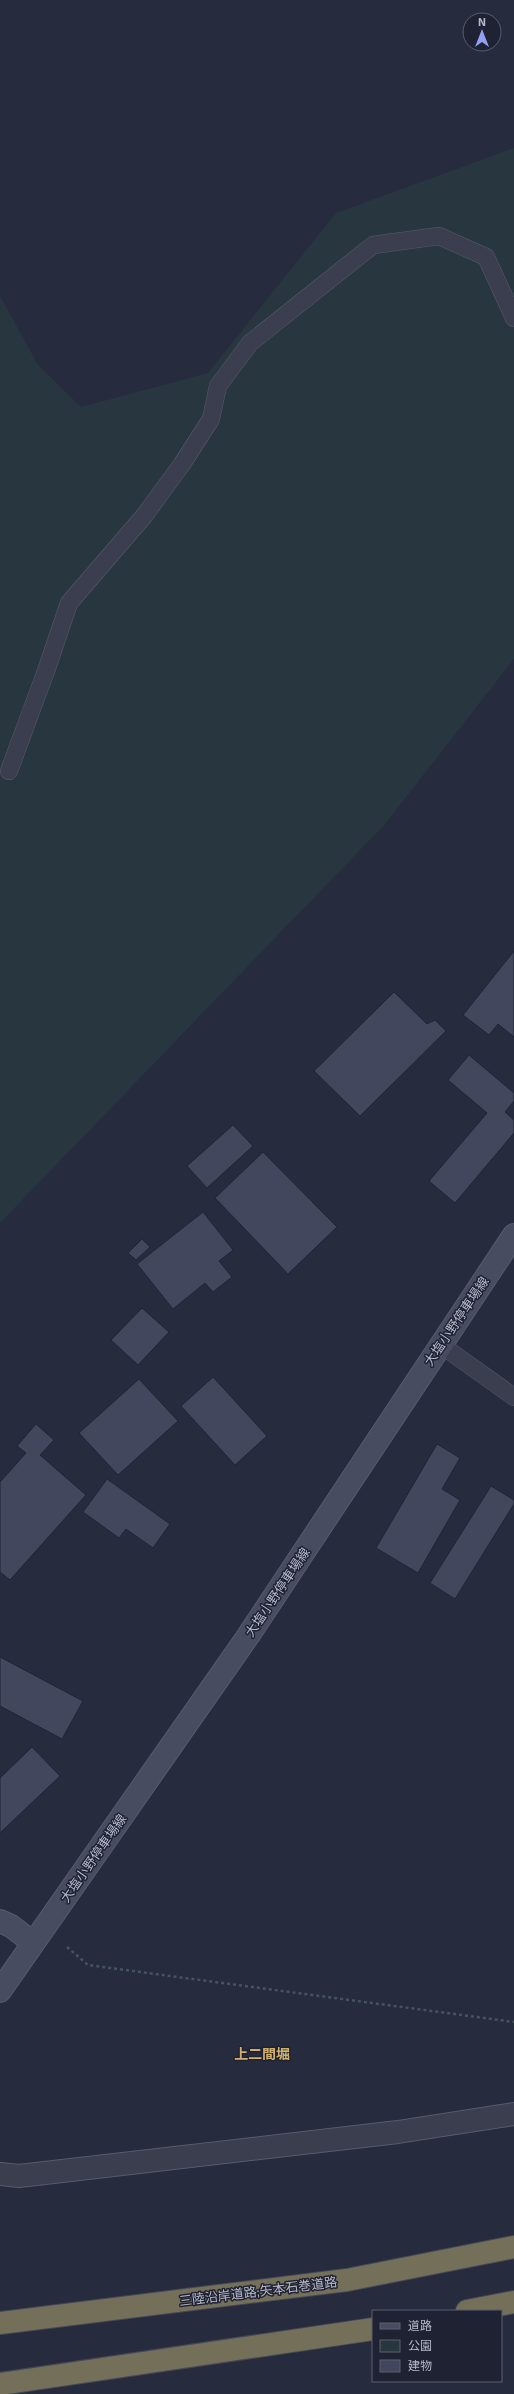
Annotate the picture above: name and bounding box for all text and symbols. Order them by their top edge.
north arrow [462,12,502,52]
text: N [478,15,486,28]
street label: 大塩小野停車場線 [420,1273,492,1369]
street label: 大塩小野停車場線 [241,1544,313,1640]
street label: 大塩小野停車場線 [57,1811,129,1905]
district label: 上二間堀 [234,2045,290,2062]
street label: 三陸沿岸道路;矢本石巻道路 [178,2273,338,2309]
legend [372,2310,502,2382]
text: 道路 [408,2318,432,2332]
text: 公園 [408,2338,432,2352]
text: 建物 [408,2358,432,2372]

